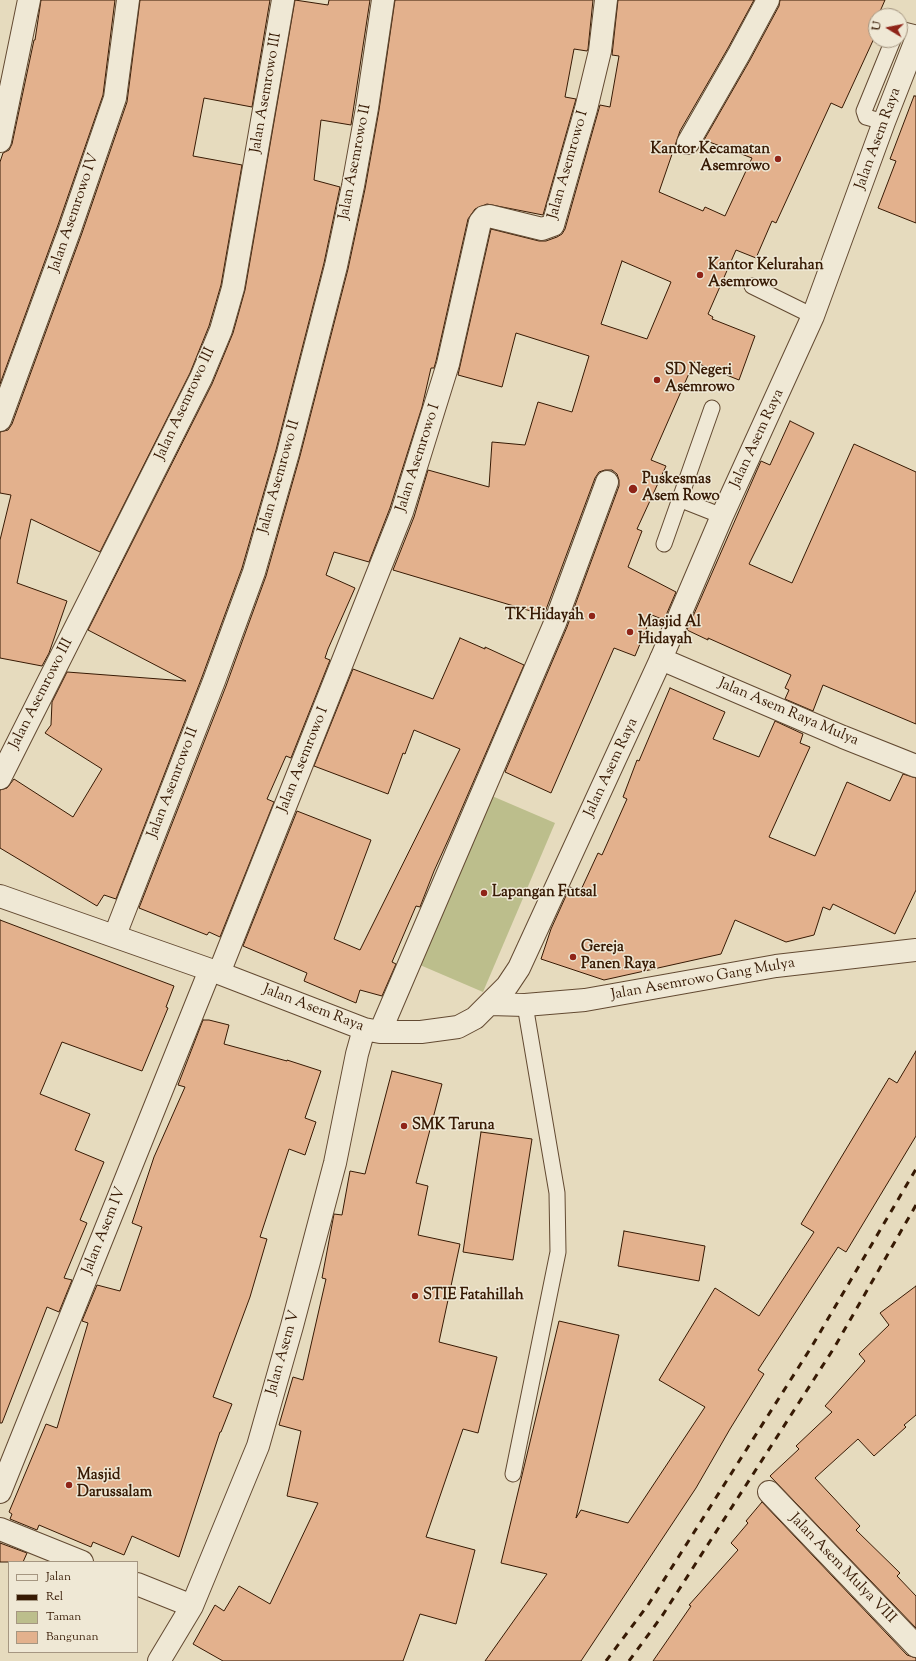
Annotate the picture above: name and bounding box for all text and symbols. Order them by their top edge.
north arrow [868,8,908,48]
text: U [869,20,886,32]
street label: Jalan Asemrowo III [248,31,286,155]
street label: Jalan Asem Raya [852,86,906,192]
street label: Jalan Asemrowo II [336,103,376,221]
street label: Jalan Asemrowo I [545,109,593,221]
place label: Kantor Kecamatan Asemrowo [650,141,770,176]
street label: Jalan Asemrowo IV [46,151,104,275]
marker: Kantor Kecamatan Asemrowo [773,154,783,164]
place label: Kantor Kelurahan Asemrowo [708,257,824,292]
marker: Kantor Kelurahan Asemrowo [695,270,705,280]
street label: Jalan Asemrowo III [152,345,220,463]
place label: SD Negeri Asemrowo [665,362,735,397]
marker: SD Negeri Asemrowo [652,375,662,385]
street label: Jalan Asem Raya [727,387,789,491]
street label: Jalan Asemrowo I [393,402,445,514]
street label: Jalan Asemrowo II [255,418,305,536]
place label: Puskesmas Asem Rowo [642,471,720,506]
marker: Puskesmas Asem Rowo [627,483,639,495]
place label: TK Hidayah [505,607,584,625]
marker: TK Hidayah [587,611,597,621]
place label: Masjid Al Hidayah [638,614,701,649]
marker: Masjid Al Hidayah [625,627,635,637]
street label: Jalan Asemrowo III [6,636,78,752]
street label: Jalan Asem Raya Mulya [715,675,861,751]
street label: Jalan Asemrowo I [275,705,333,815]
street label: Jalan Asem Raya [581,716,643,820]
street label: Jalan Asemrowo II [145,725,203,841]
place label: Lapangan Futsal [492,884,597,902]
marker: Lapangan Futsal [479,888,489,898]
place label: Gereja Panen Raya [581,939,656,974]
marker: Gereja Panen Raya [568,952,578,962]
street label: Jalan Asemrowo Gang Mulya [610,955,796,1005]
street label: Jalan Asem Raya [260,981,366,1037]
place label: SMK Taruna [412,1117,495,1135]
marker: SMK Taruna [399,1121,409,1131]
street label: Jalan Asem IV [79,1185,131,1277]
place label: STIE Fatahillah [423,1287,524,1305]
marker: STIE Fatahillah [410,1291,420,1301]
street label: Jalan Asem V [263,1309,305,1397]
place label: Masjid Darussalam [77,1467,152,1502]
marker: Masjid Darussalam [64,1480,74,1490]
street label: Jalan Asem Mulya VIII [785,1510,899,1628]
legend [8,1561,138,1653]
text: Jalan [46,1568,71,1586]
text: Rel [46,1588,63,1606]
text: Taman [46,1608,81,1626]
text: Bangunan [46,1628,99,1646]

